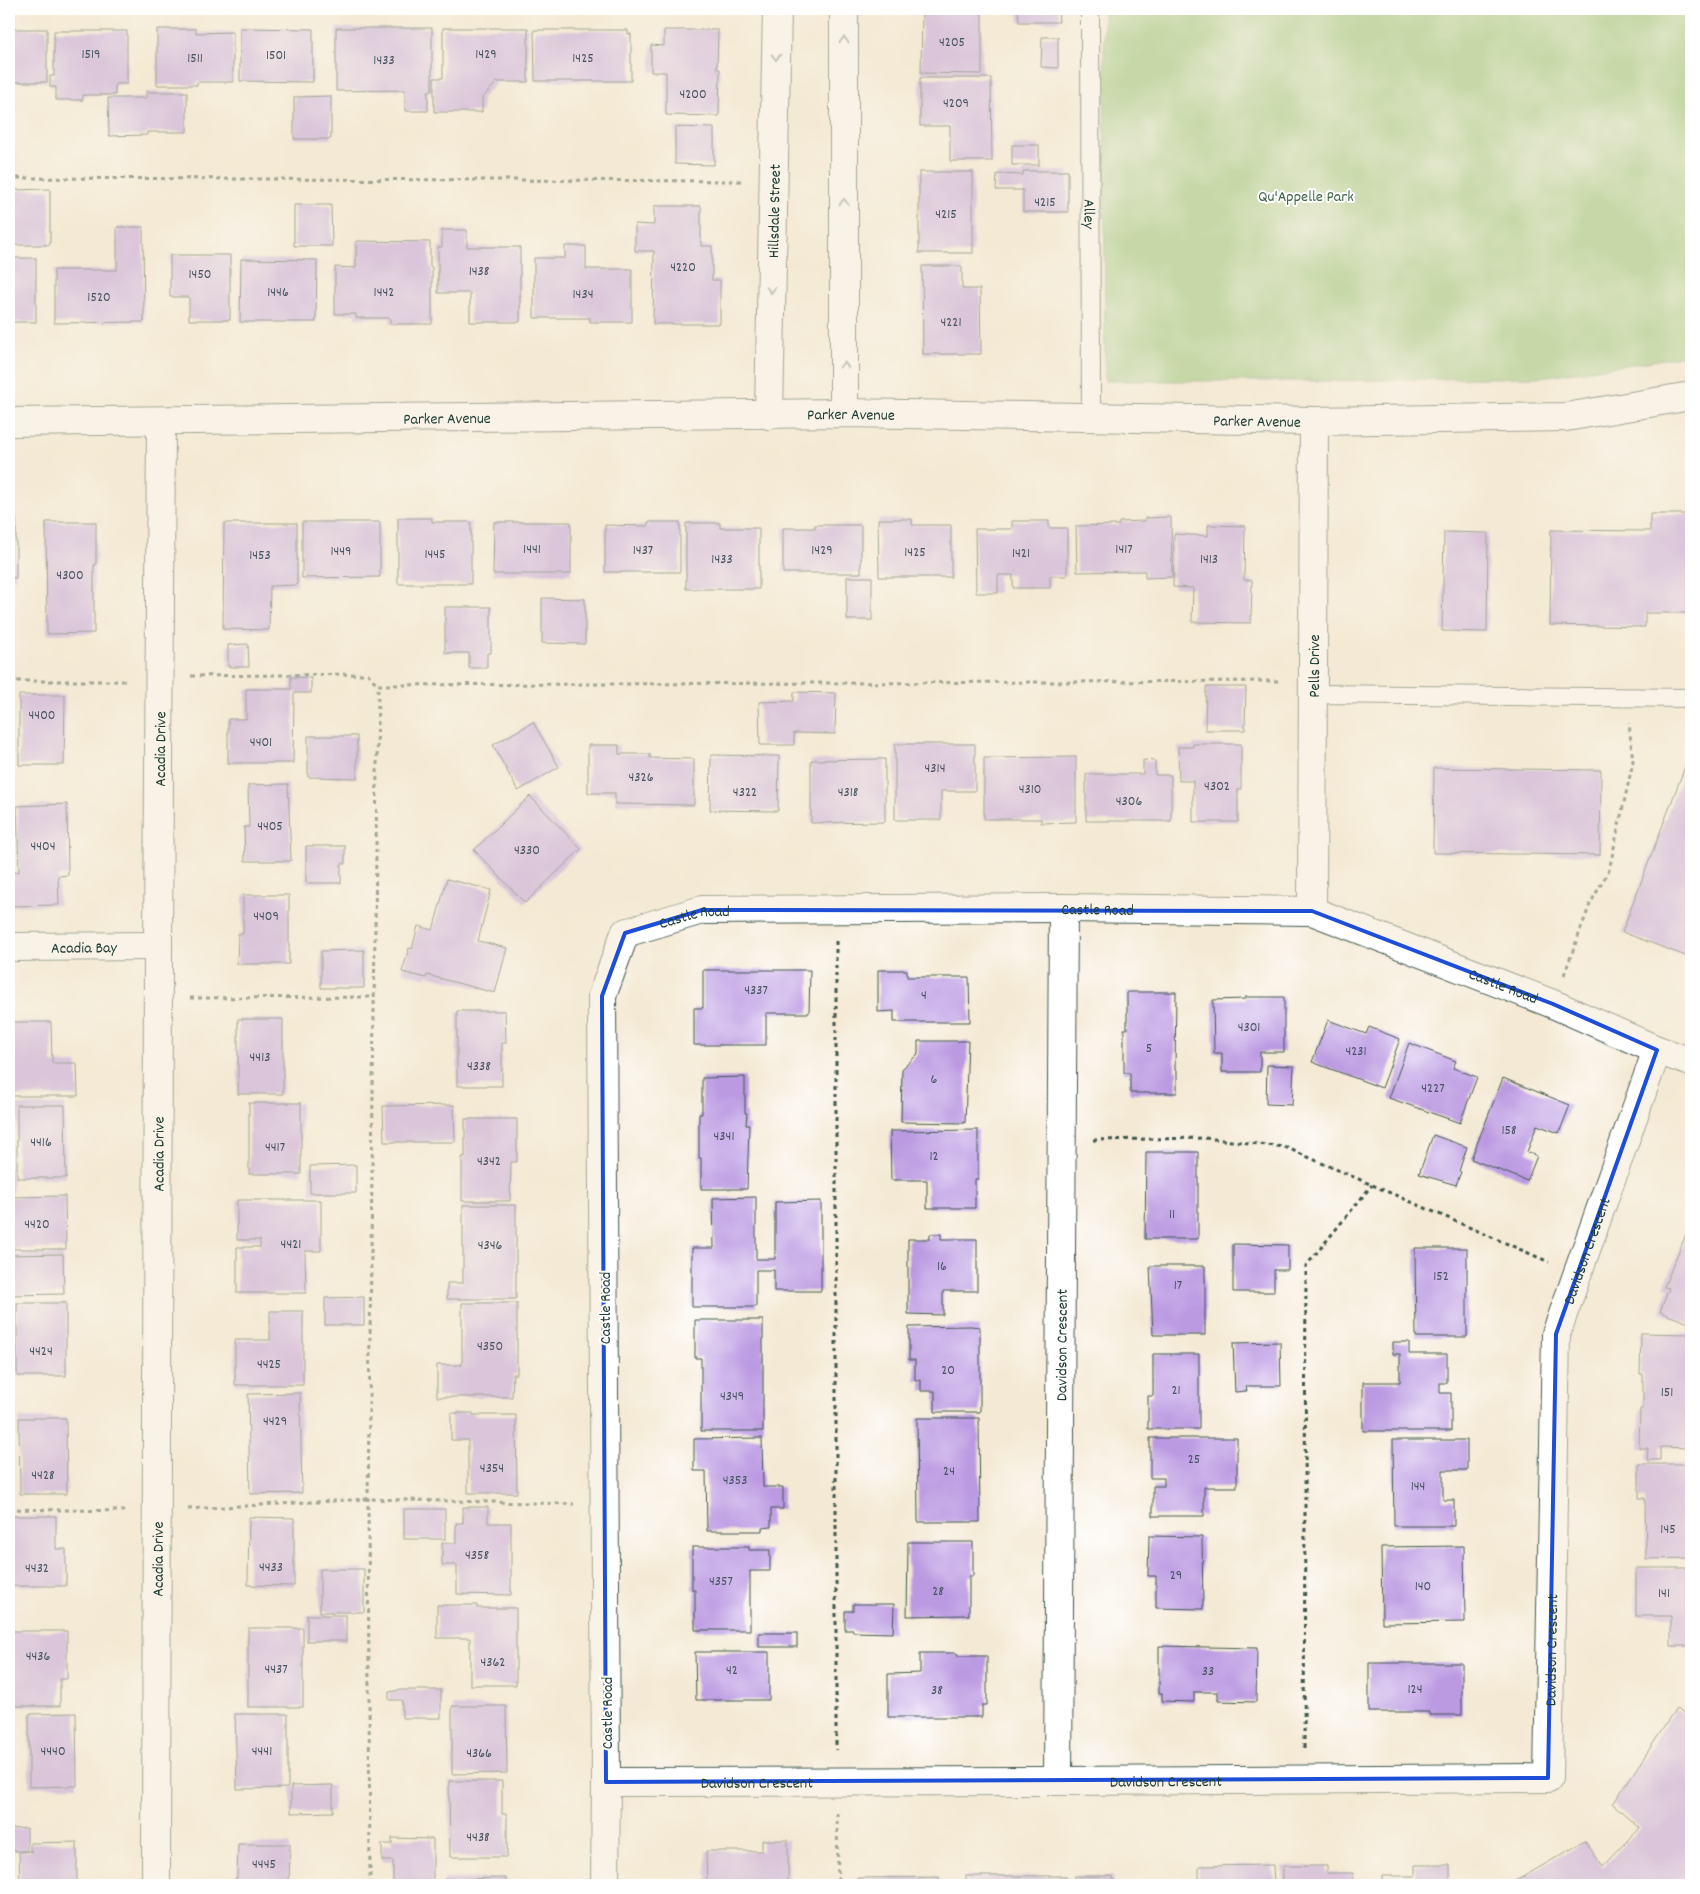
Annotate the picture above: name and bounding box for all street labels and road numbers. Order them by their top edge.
street label: Hillsdale Street [763,164,788,258]
street label: Alley [1076,199,1100,230]
street label: Parker Avenue [807,404,895,428]
street label: Parker Avenue [403,408,491,432]
street label: Parker Avenue [1213,410,1301,435]
street label: Pells Drive [1304,634,1327,698]
street label: Acadia Drive [150,711,173,787]
street label: Castle Road [1061,899,1134,923]
street label: Castle Road [657,901,730,936]
street label: Acadia Bay [51,937,118,961]
street label: Castle Road [1465,964,1541,1011]
street label: Acadia Drive [148,1116,172,1192]
street label: Davidson Crescent [1558,1194,1618,1308]
street label: Castle Road [595,1272,618,1344]
street label: Davidson Crescent [1051,1289,1075,1401]
street label: Acadia Drive [148,1521,171,1597]
street label: Davidson Crescent [1540,1594,1565,1706]
street label: Castle Road [597,1677,620,1749]
street label: Davidson Crescent [1110,1771,1222,1795]
street label: Davidson Crescent [701,1773,813,1796]

